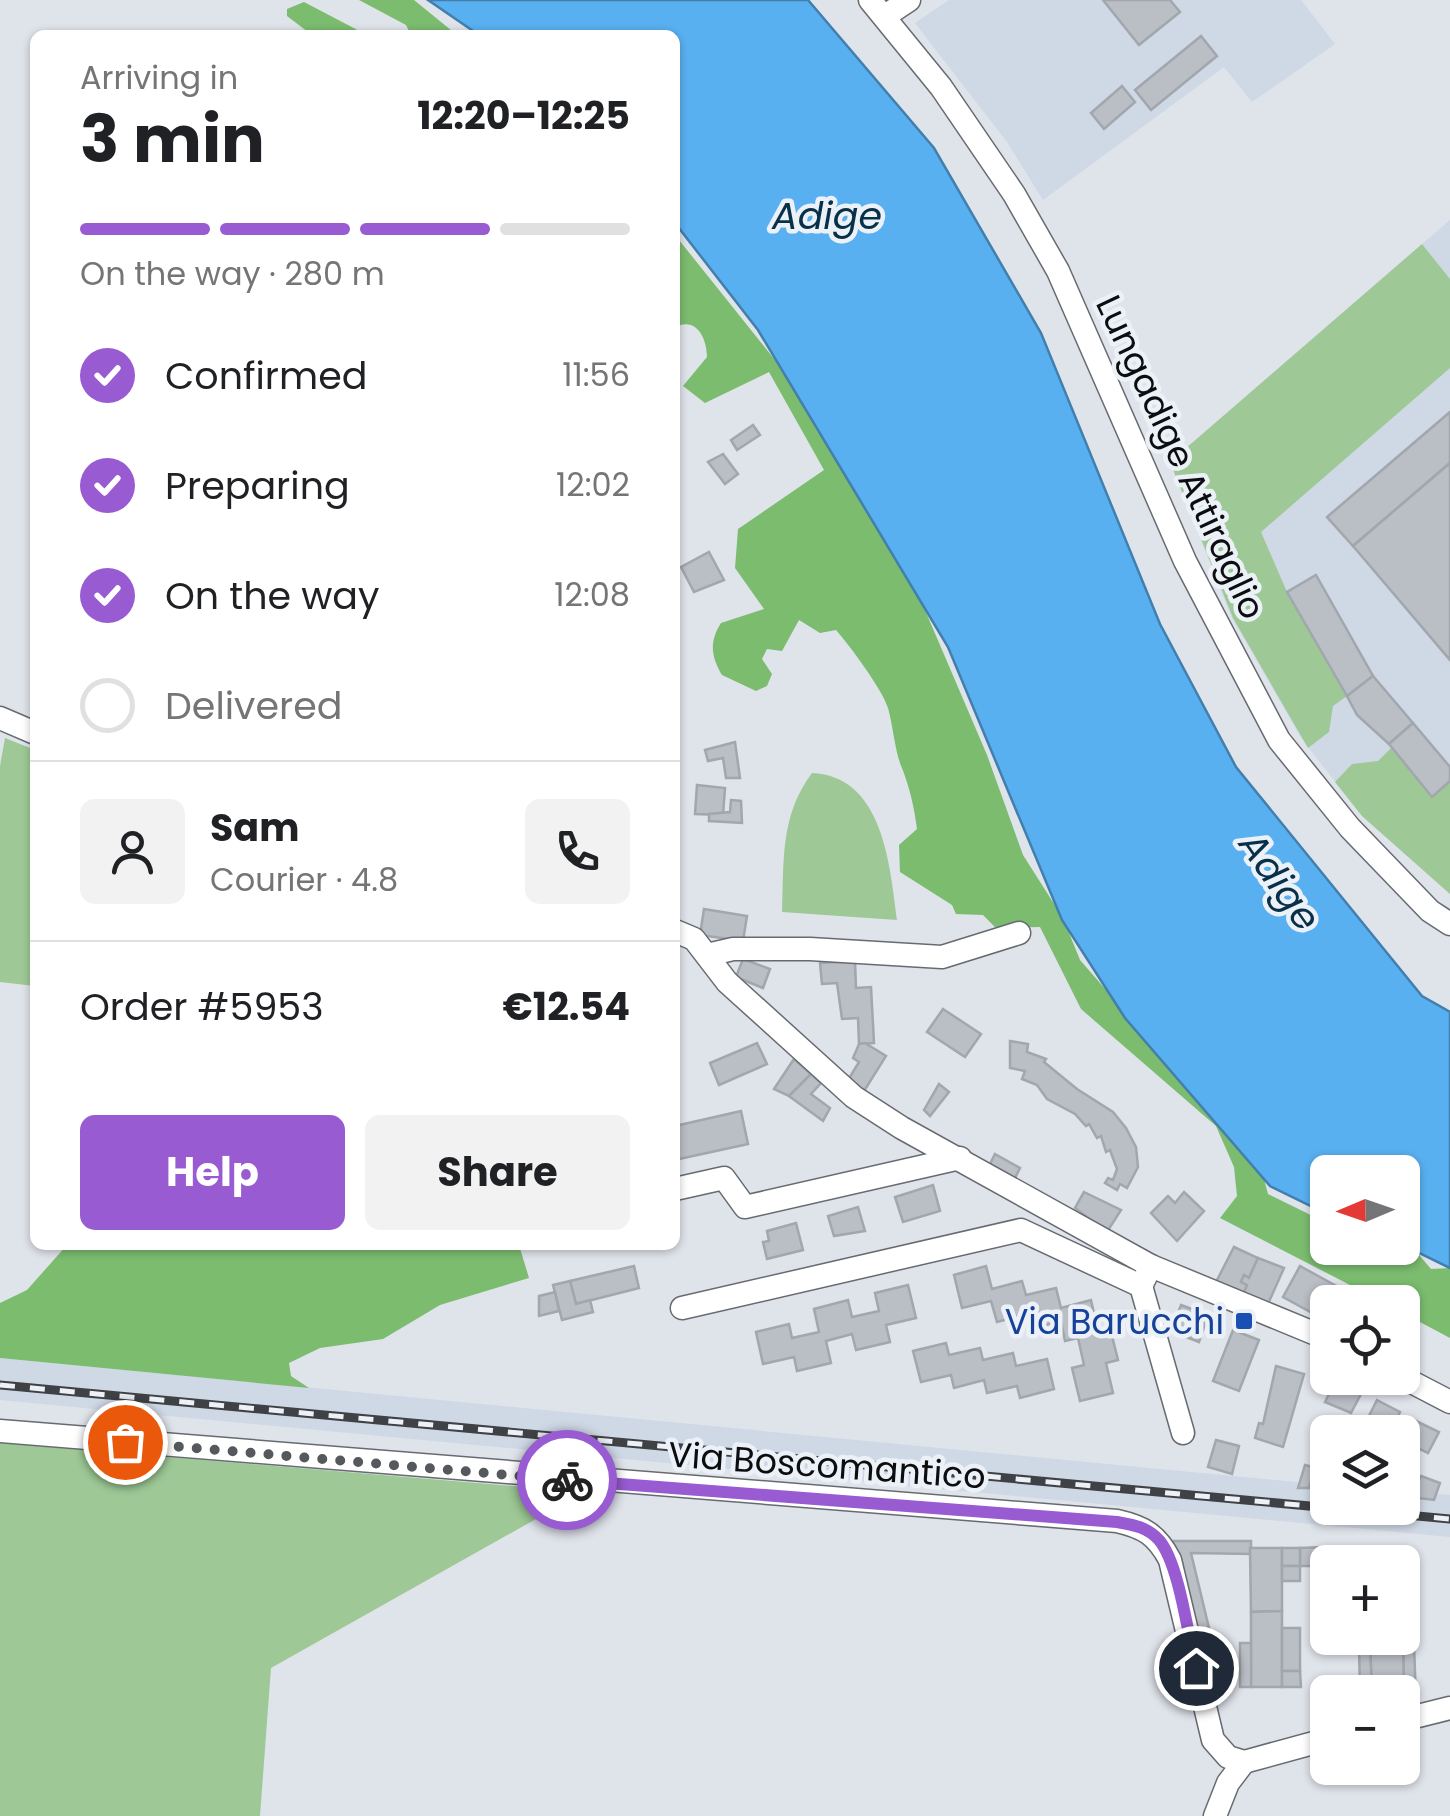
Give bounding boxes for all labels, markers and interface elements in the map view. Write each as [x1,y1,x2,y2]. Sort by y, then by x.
text: Arriving in [80,55,238,100]
text: 12:20–12:25 [417,89,630,142]
text: 3 min [80,94,265,185]
water label: Adige [771,189,882,242]
text: On the way · 280 m [80,251,385,296]
street label: Lungadige Attiraglio [1084,287,1278,627]
icon: check [80,348,135,403]
text: Confirmed [165,349,367,402]
text: 11:56 [562,352,630,397]
icon: check [80,458,135,513]
text: Preparing [165,459,350,512]
text: 12:02 [556,462,630,507]
icon: check [80,568,135,623]
text: On the way [165,569,379,622]
text: 12:08 [554,572,630,617]
text: Delivered [165,679,342,732]
button: person [80,799,185,904]
button: phone [525,799,630,904]
text: Sam [210,801,299,854]
water label: Adige [1226,820,1333,941]
text: Courier · 4.8 [210,857,398,902]
text: Order #5953 [80,980,324,1033]
text: €12.54 [503,980,630,1033]
button: Help [80,1115,345,1230]
button: Share [365,1115,630,1230]
north arrow [1310,1155,1420,1265]
map controls [1310,1155,1420,1785]
button: locate [1310,1285,1420,1395]
place label: Via Barucchi [1005,1297,1224,1346]
marker: Via Barucchi [1233,1310,1255,1332]
pin [83,1400,168,1485]
icon: bag [98,1415,153,1470]
button: layers [1310,1415,1420,1525]
street label: Via Boscomantico [667,1429,987,1501]
courier [517,1430,617,1530]
icon: bike [540,1453,595,1508]
button: + [1310,1545,1420,1655]
pin [1154,1626,1239,1711]
icon: home [1169,1641,1224,1696]
button: − [1310,1675,1420,1785]

